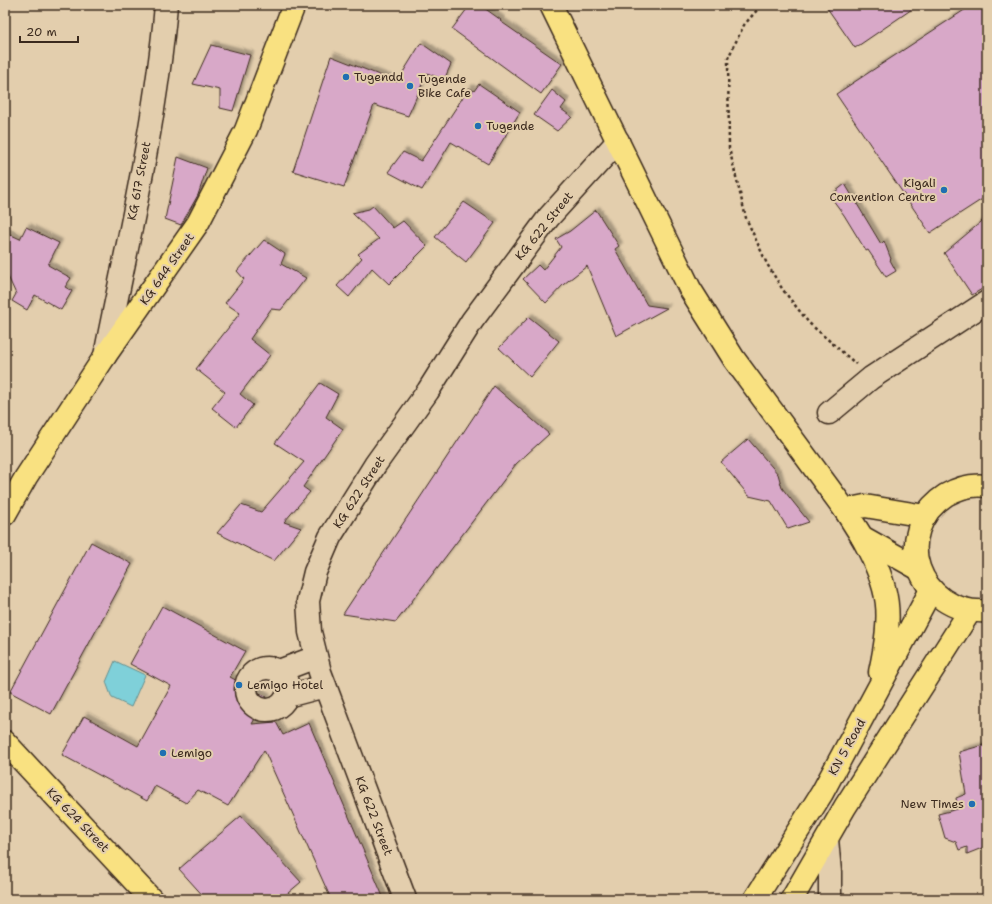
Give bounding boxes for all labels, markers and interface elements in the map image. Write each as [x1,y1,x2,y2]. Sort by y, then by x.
scale bar [20,18,78,44]
text: 20 m [26,24,57,40]
place label: Tugendd [354,69,404,85]
place label: Tugende Bike Cafe [418,71,471,101]
marker: Tugendd [341,72,351,82]
marker: Tugende Bike Cafe [405,81,415,91]
place label: Tugende [486,118,535,134]
marker: Tugende [473,121,483,131]
street label: KG 617 Street [124,140,154,222]
place label: Kigali Convention Centre [830,175,936,205]
marker: Kigali Convention Centre [939,185,949,195]
street label: KG 622 Street [511,188,577,264]
street label: KG 644 Street [136,230,198,308]
street label: KG 622 Street [330,453,388,531]
place label: Lemigo Hotel [247,677,324,693]
marker: Lemigo Hotel [234,680,244,690]
street label: KN 5 Road [825,715,869,778]
place label: Lemigo [171,745,212,761]
marker: Lemigo [158,748,168,758]
street label: KG 622 Street [352,774,396,858]
street label: KG 624 Street [43,784,113,856]
place label: New Times [901,796,964,812]
marker: New Times [967,799,977,809]

